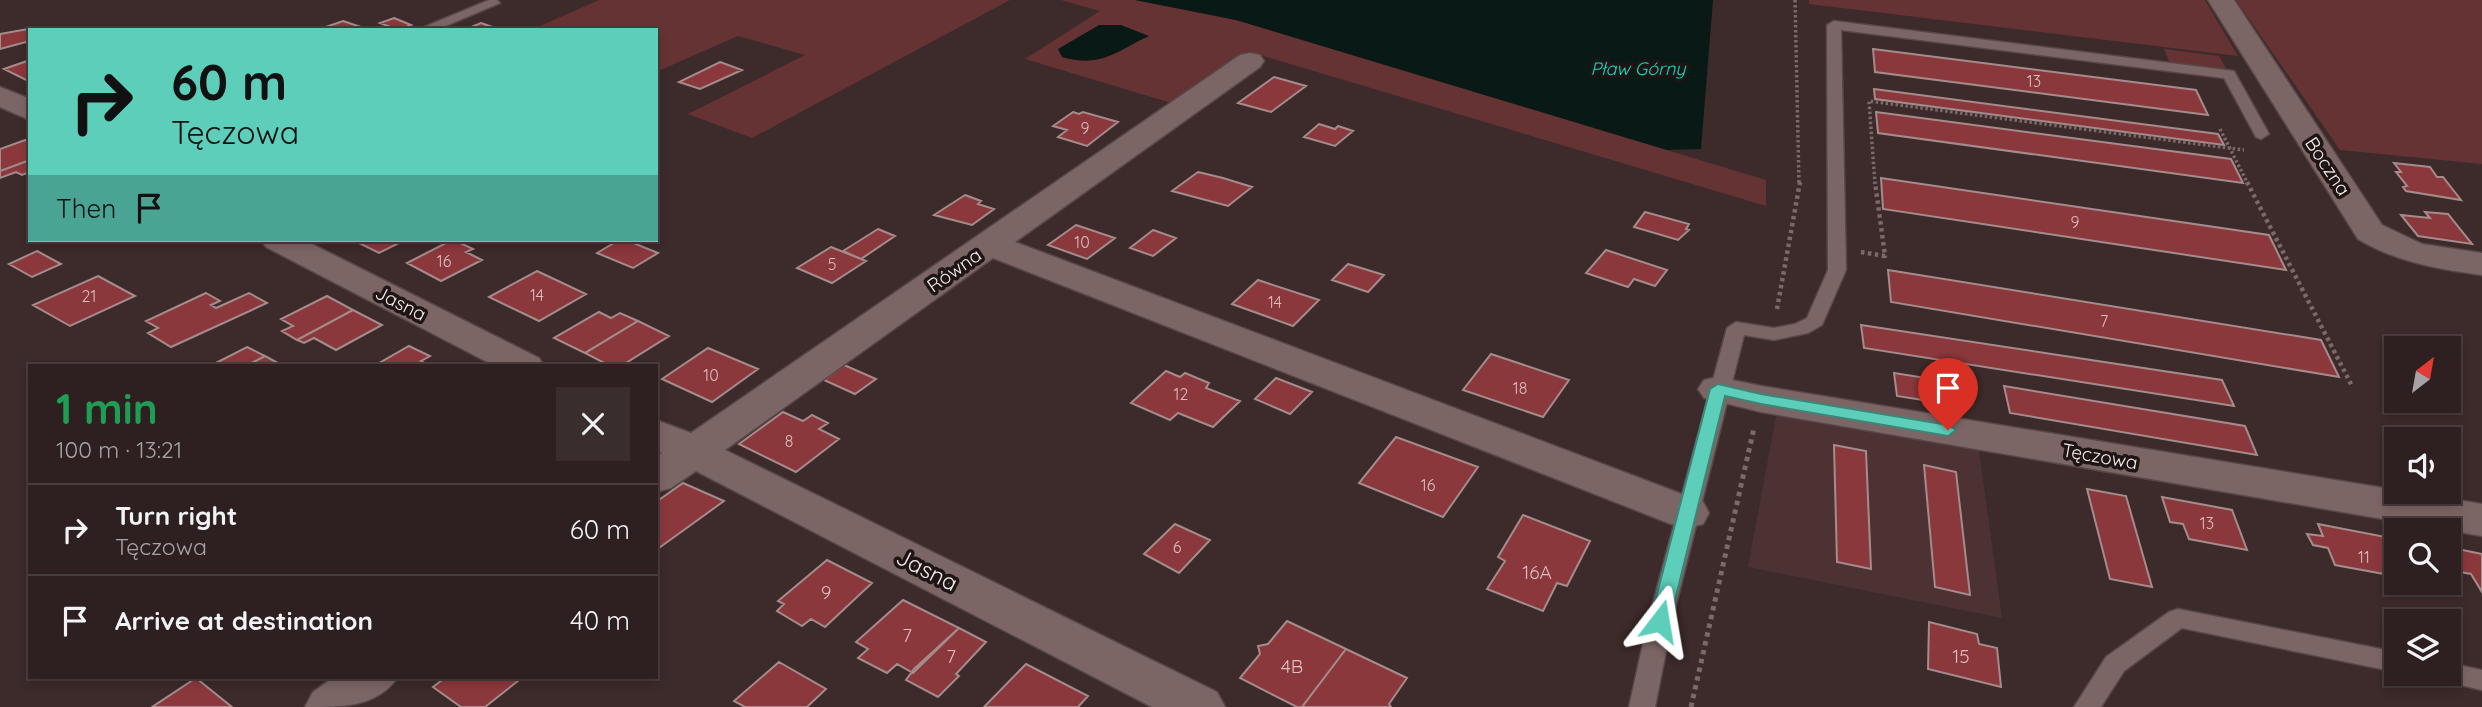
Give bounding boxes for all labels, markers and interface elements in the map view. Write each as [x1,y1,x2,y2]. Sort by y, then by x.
text: 60 m [171,51,287,112]
icon: right [56,56,147,147]
water label: Pław Górny [1591,57,1687,80]
house number: 13 [2027,71,2041,91]
text: Tęczowa [171,112,299,152]
house number: 9 [1081,118,1090,138]
street label: Boczna [2300,132,2356,200]
icon: arrive [130,189,168,227]
text: Then [56,192,116,225]
house number: 9 [2071,212,2080,232]
house number: 10 [1074,232,1090,252]
street label: Równa [922,243,986,297]
house number: 16 [437,251,452,271]
house number: 5 [828,254,836,274]
street label: Jasna [372,280,430,326]
house number: 14 [530,285,544,305]
house number: 21 [82,286,96,306]
house number: 14 [1268,292,1282,312]
house number: 7 [2100,311,2108,331]
north arrow [2384,336,2460,413]
map controls [2384,336,2461,686]
pin [1918,358,1978,430]
house number: 10 [703,365,719,385]
icon: arrive [1929,369,1967,407]
house number: 18 [1513,378,1527,398]
text: 1 min [56,382,158,435]
house number: 12 [1174,384,1189,404]
button: close [556,387,630,461]
button: sound [2384,427,2461,504]
house number: 8 [785,431,793,451]
text: 100 m · 13:21 [56,435,182,464]
street label: Tęczowa [2060,438,2140,474]
house number: 16 [1421,475,1436,495]
text: Turn right [115,499,237,532]
icon: right [56,511,94,549]
text: 60 m [570,513,630,546]
house number: 13 [2200,513,2214,533]
button: search [2384,518,2461,595]
text: Tęczowa [115,532,207,561]
house number: 6 [1173,537,1182,557]
street label: Jasna [892,542,963,597]
house number: 11 [2358,547,2370,567]
house number: 16A [1522,560,1552,584]
house number: 9 [821,580,831,604]
position arrow [1623,584,1697,658]
icon: arrive [56,602,94,640]
text: Arrive at destination [115,604,373,637]
text: 40 m [570,604,630,637]
button: layers [2384,609,2461,686]
house number: 7 [902,623,912,647]
house number: 7 [946,644,956,668]
house number: 15 [1952,644,1970,668]
house number: 4B [1281,654,1303,678]

